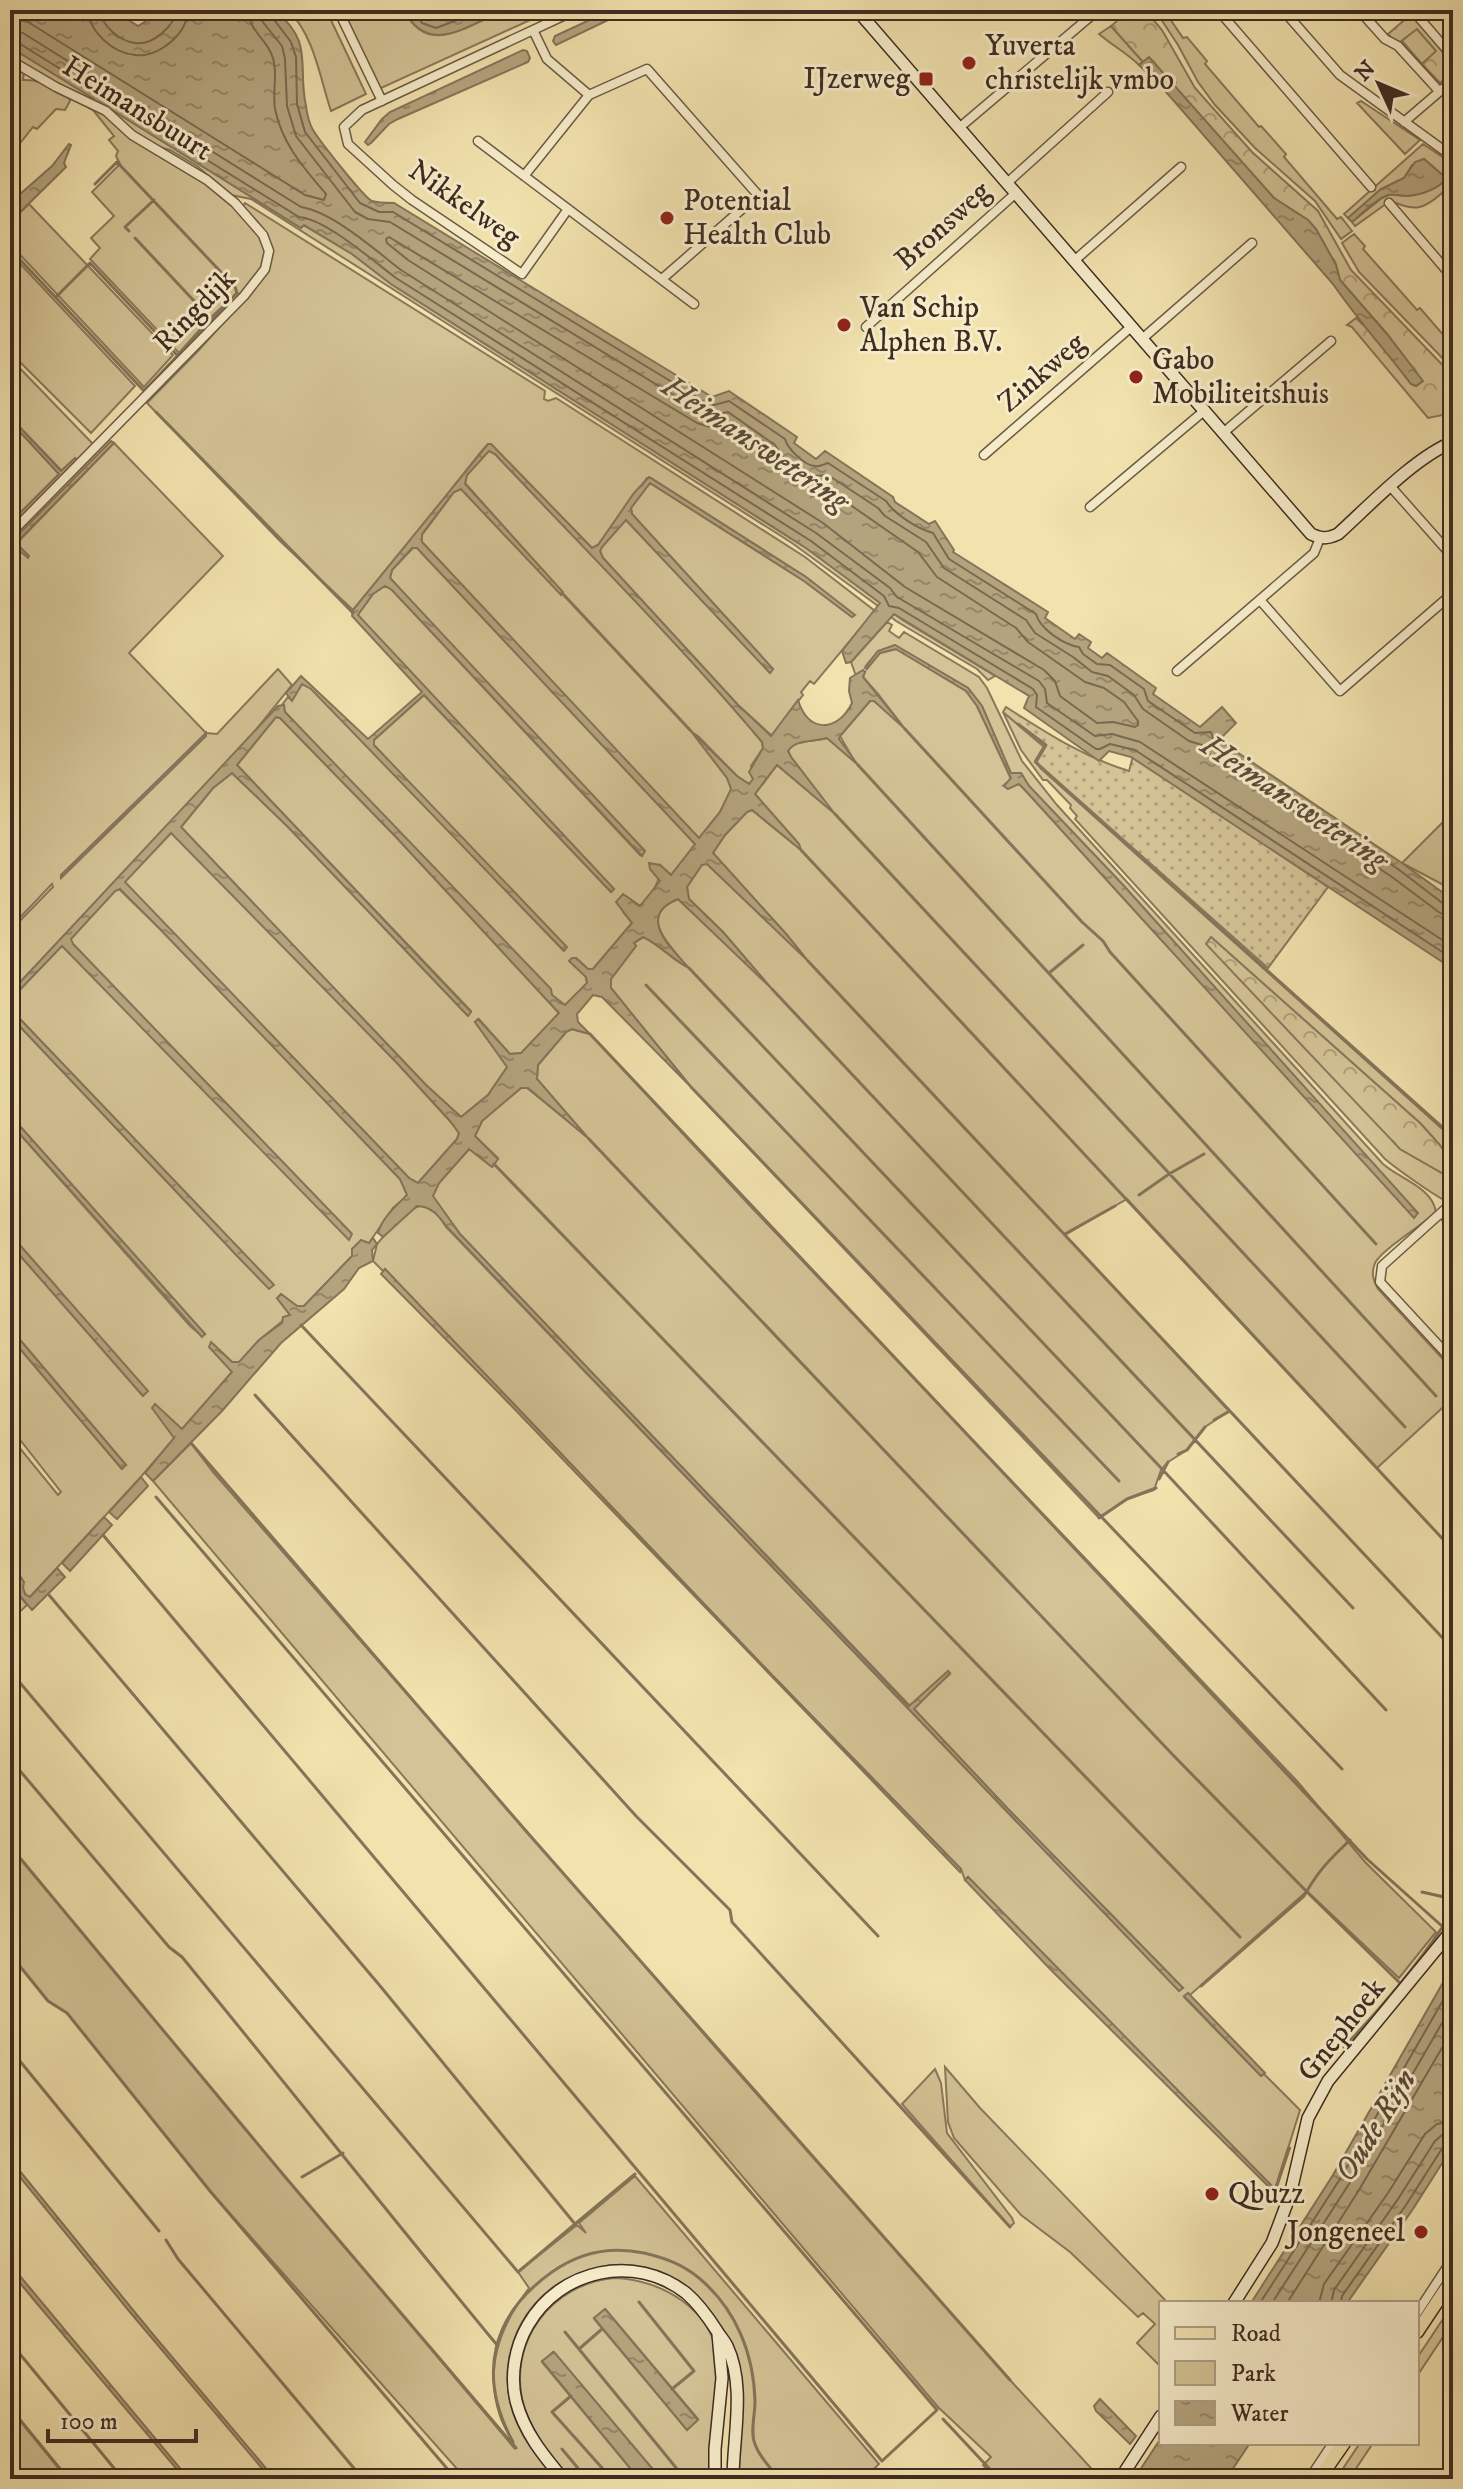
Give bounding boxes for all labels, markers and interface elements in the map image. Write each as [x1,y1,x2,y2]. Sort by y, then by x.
place label: Yuverta christelijk vmbo [985,28,1174,99]
north arrow [1339,44,1419,124]
street label: Heimansbuurt [55,48,219,170]
marker: Yuverta christelijk vmbo [960,54,978,72]
text: N [1350,55,1382,87]
place label: IJzerweg [803,61,910,98]
marker: IJzerweg [917,70,935,88]
street label: Nikkelweg [401,152,528,256]
street label: Bronsweg [887,173,999,279]
place label: Potential Health Club [683,183,831,254]
marker: Potential Health Club [658,209,676,227]
street label: Ringdijk [146,261,244,361]
place label: Van Schip Alphen B.V. [859,290,1002,361]
marker: Van Schip Alphen B.V. [835,316,853,334]
street label: Zinkweg [991,325,1094,421]
place label: Gabo Mobiliteitshuis [1152,342,1329,413]
water label: Heimanswetering [653,366,859,523]
marker: Gabo Mobiliteitshuis [1127,368,1145,386]
water label: Heimanswetering [1192,725,1398,882]
street label: Gnephoek [1290,1971,1394,2089]
water label: Oude Rijn [1326,2062,1426,2190]
place label: Qbuzz [1228,2176,1305,2213]
marker: Qbuzz [1203,2185,1221,2203]
place label: Jongeneel [1284,2214,1405,2251]
marker: Jongeneel [1412,2223,1430,2241]
legend [1159,2301,1419,2445]
text: Road [1231,2319,1281,2349]
text: Park [1231,2359,1276,2389]
scale bar [48,2393,196,2443]
text: Water [1230,2399,1288,2429]
text: 100 m [60,2407,118,2437]

